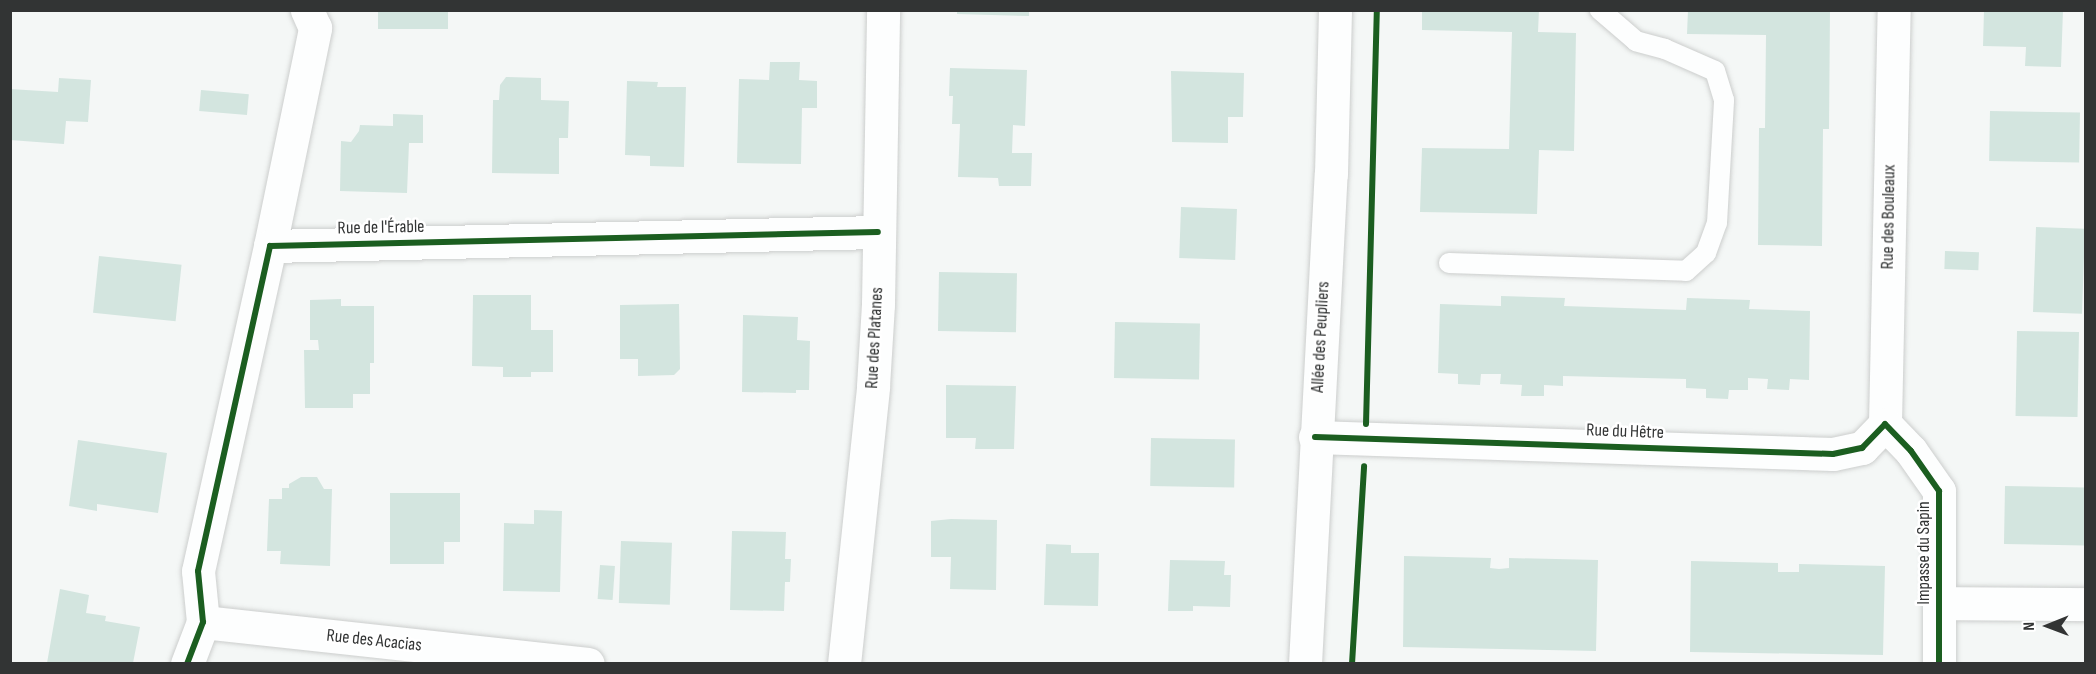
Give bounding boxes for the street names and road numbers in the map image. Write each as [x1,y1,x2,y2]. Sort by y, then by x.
street label: Rue des Bouleaux [1877,164,1901,270]
street label: Rue de l'Érable [337,216,425,240]
street label: Allée des Peupliers [1307,281,1335,393]
street label: Rue des Platanes [862,287,888,389]
street label: Rue du Hêtre [1586,420,1664,444]
street label: Impasse du Sapin [1913,501,1935,605]
street label: Rue des Acacias [325,625,423,657]

